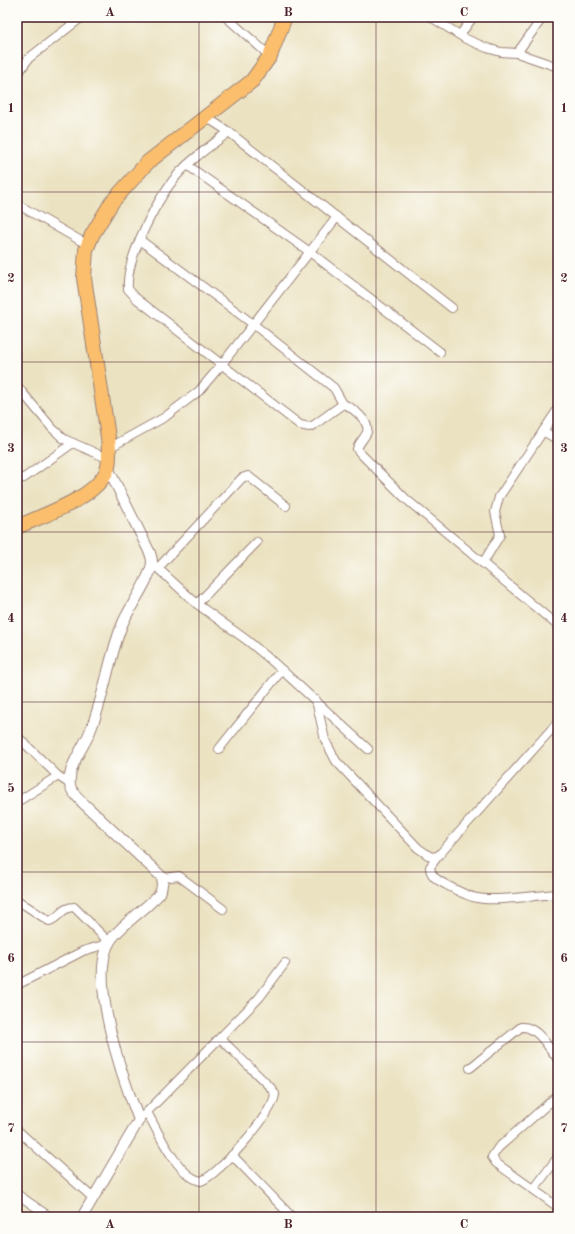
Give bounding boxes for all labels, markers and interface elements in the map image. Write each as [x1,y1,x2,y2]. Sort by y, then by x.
text: A [105,6,115,19]
text: B [283,6,293,19]
text: C [460,6,468,19]
text: 1 [7,102,15,115]
text: 1 [560,102,568,115]
text: 2 [7,272,15,285]
text: 2 [560,272,568,285]
text: 3 [7,442,15,455]
text: 3 [560,442,568,455]
text: 4 [7,612,15,625]
text: 4 [560,612,568,625]
text: 5 [7,782,15,795]
text: 5 [560,782,568,795]
text: 6 [7,952,15,965]
text: 6 [560,952,568,965]
text: 7 [7,1122,15,1135]
text: 7 [560,1122,568,1135]
text: A [105,1218,115,1231]
text: B [283,1218,293,1231]
text: C [460,1218,468,1231]

